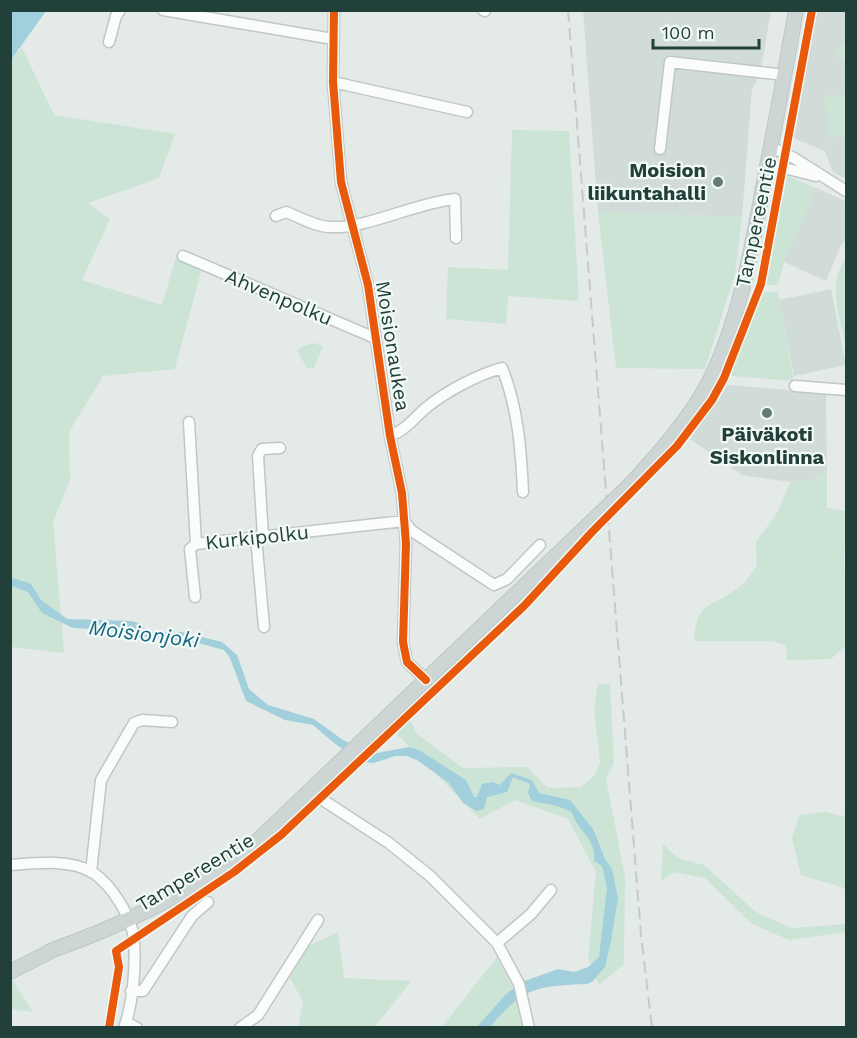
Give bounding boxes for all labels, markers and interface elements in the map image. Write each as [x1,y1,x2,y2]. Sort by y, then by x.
scale bar [653,12,760,50]
text: 100 m [662,22,715,43]
street label: Tampereentie [730,154,782,290]
place label: Moision liikuntahalli [587,158,706,205]
marker: Moision liikuntahalli [711,175,725,189]
street label: Ahvenpolku [222,264,336,330]
street label: Moisionaukea [371,279,415,413]
marker: Päiväkoti Siskonlinna [760,406,774,420]
place label: Päiväkoti Siskonlinna [710,422,825,469]
street label: Kurkipolku [204,520,310,554]
water label: Moisionjoki [87,614,201,653]
street label: Tampereentie [132,827,258,917]

